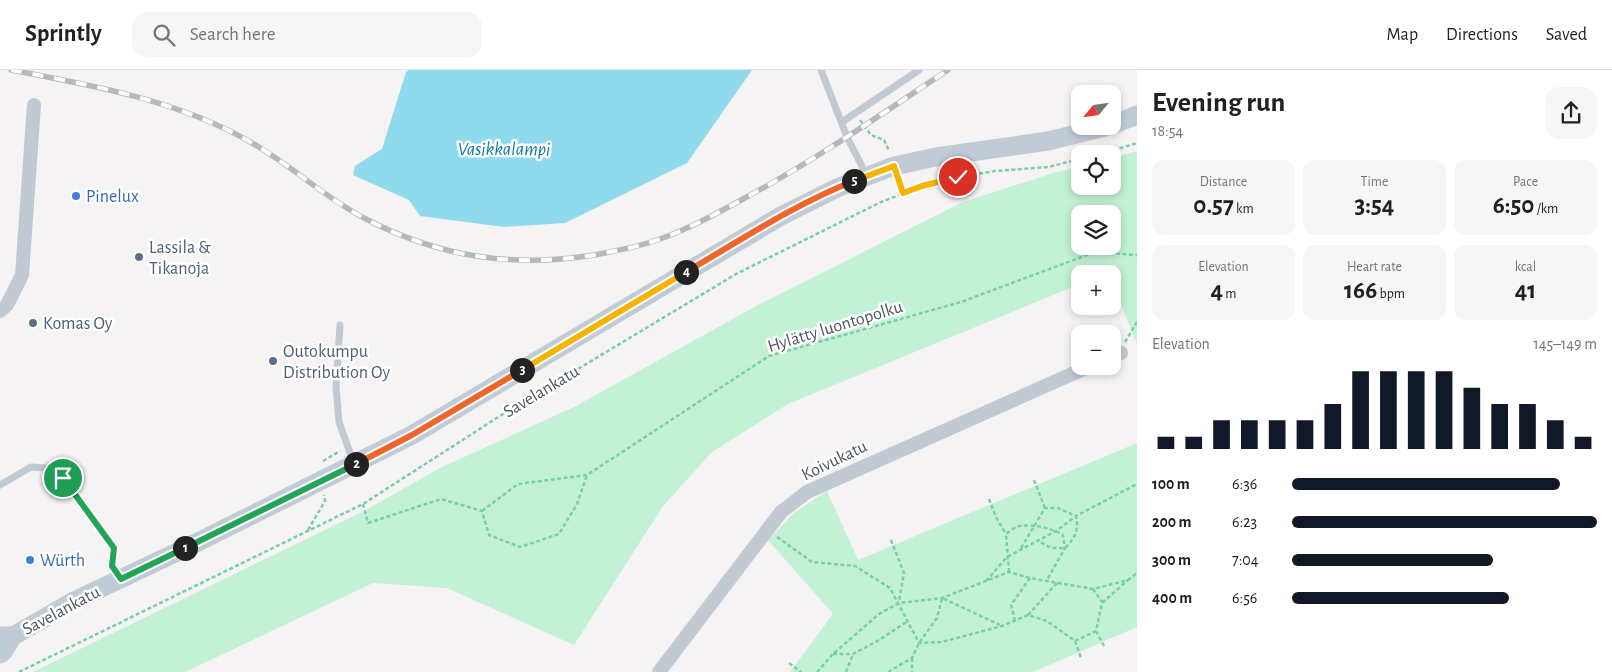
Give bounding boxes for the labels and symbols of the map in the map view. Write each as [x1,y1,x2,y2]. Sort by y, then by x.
north arrow [1071,85,1121,135]
water label: Vasikkalampi [458,140,550,159]
pin [937,156,979,198]
pin: 5 [842,168,866,194]
place label: Pinelux [86,188,139,206]
marker: Pinelux [70,190,82,202]
place label: Lassila & Tikanoja [149,239,211,278]
marker: Lassila & Tikanoja [133,251,145,263]
pin: 4 [674,260,698,284]
street label: Hylätty luontopolku [766,298,905,356]
place label: Komas Oy [43,315,113,333]
marker: Komas Oy [27,317,39,329]
place label: Outokumpu Distribution Oy [283,343,390,382]
marker: Outokumpu Distribution Oy [267,355,279,367]
pin: 3 [510,358,534,382]
street label: Savelankatu [501,362,583,421]
street label: Koivukatu [799,437,870,484]
pin: 2 [344,452,368,476]
pin [42,457,84,499]
pin: 1 [172,536,198,560]
place label: Würth [40,552,85,570]
marker: Würth [24,554,36,566]
street label: Savelankatu [20,583,103,639]

